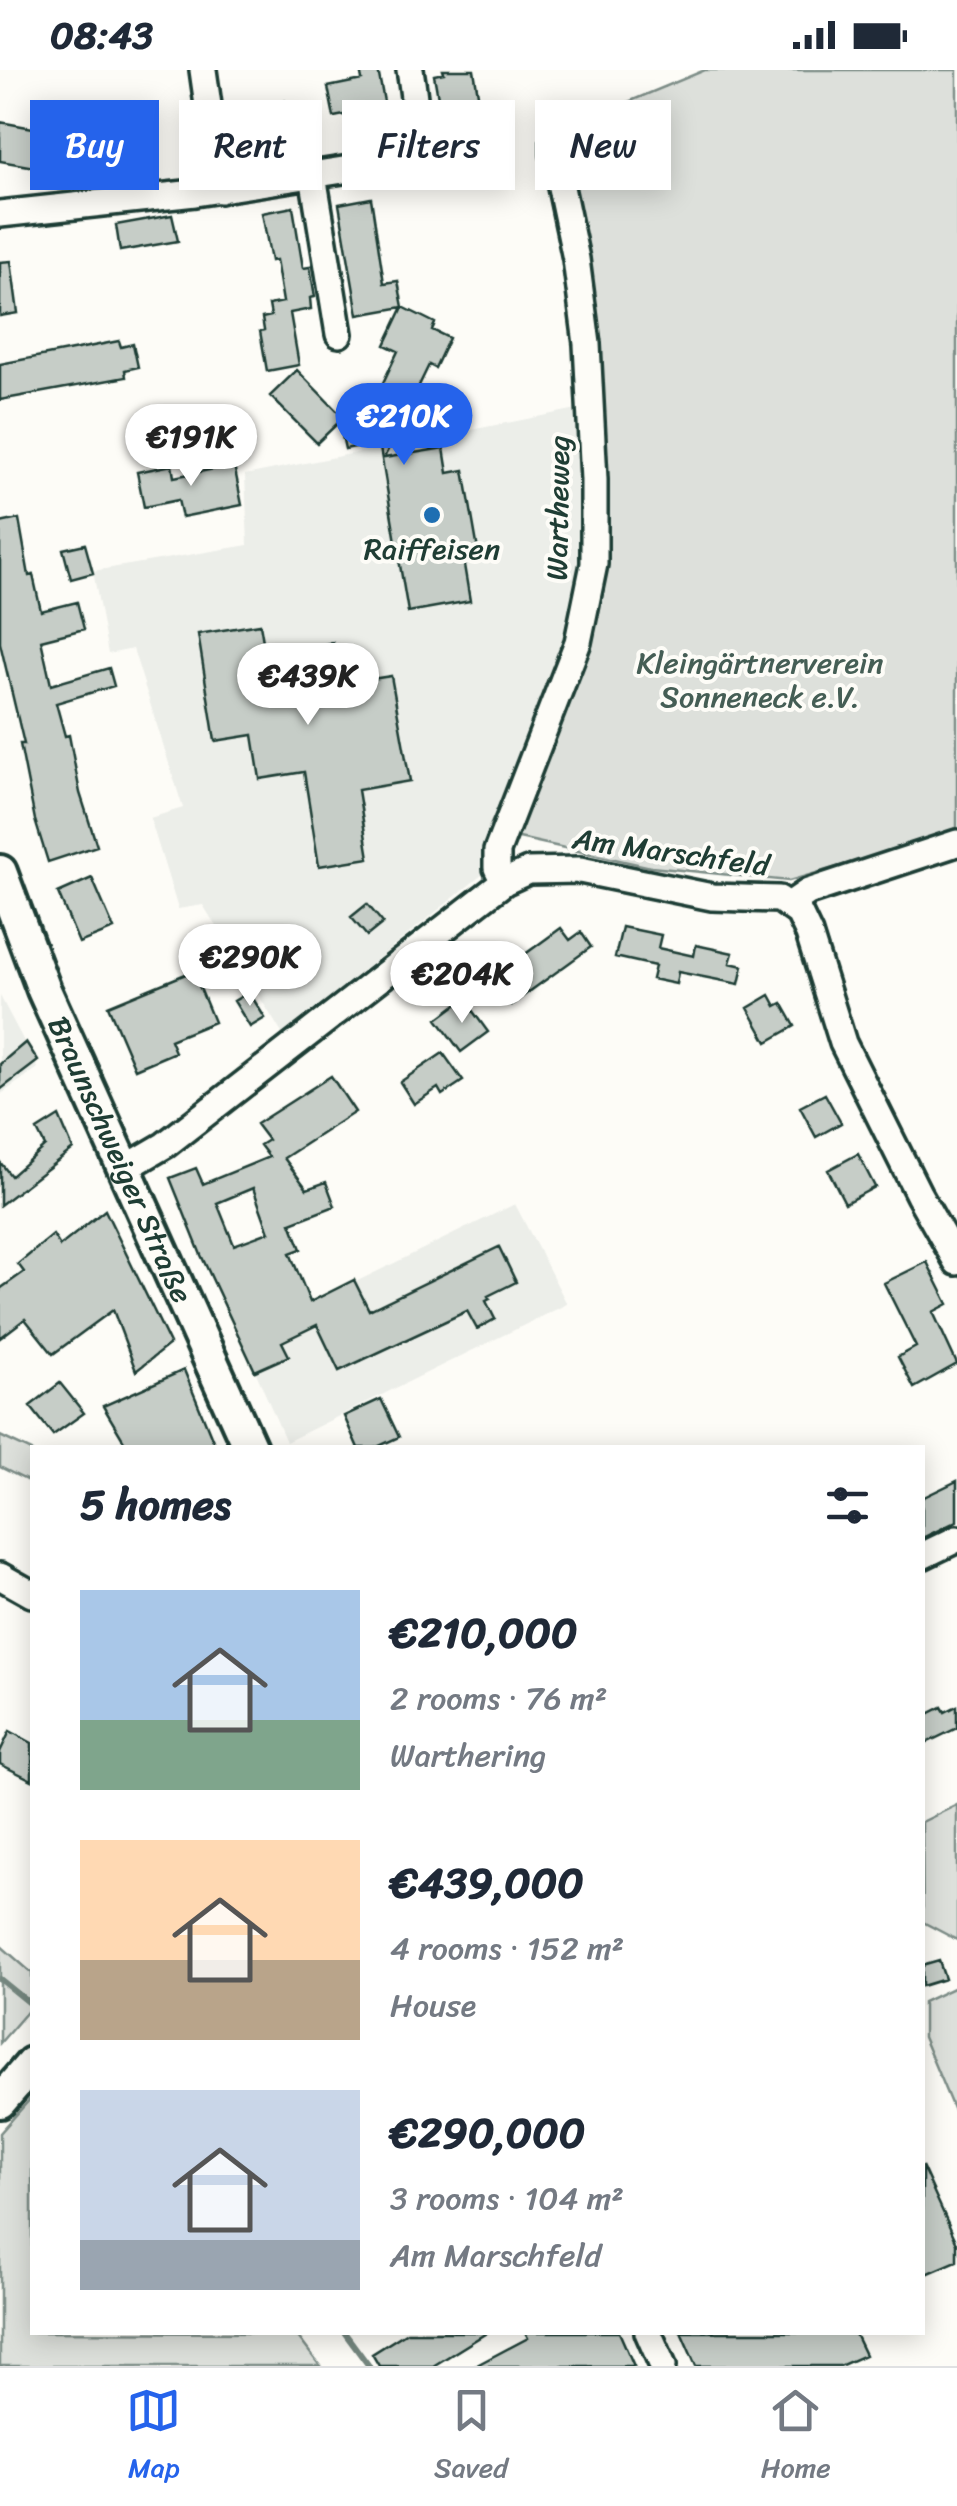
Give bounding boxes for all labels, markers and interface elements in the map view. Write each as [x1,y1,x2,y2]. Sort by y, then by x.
text: 08:43 [50,2,153,69]
chip: Buy [30,100,159,190]
chip: Rent [179,100,322,190]
chip: Filters [342,100,515,190]
chip: New [535,100,671,190]
pin: €210K [334,383,474,468]
text: €210K [357,387,451,444]
pin: €191K [121,404,261,489]
text: €191K [147,408,235,465]
street label: Wartheweg [530,435,586,581]
marker: Raiffeisen [421,504,443,526]
place label: Raiffeisen [364,522,500,576]
park label: Kleingärtnerverein Sonneneck e.V. [637,636,883,724]
pin: €439K [238,643,378,728]
text: €439K [259,647,357,704]
street label: Am Marschfeld [568,811,775,893]
pin: €290K [180,924,320,1009]
text: €290K [200,928,300,985]
pin: €204K [392,941,532,1026]
text: €204K [412,945,512,1002]
street label: Braunschweiger Straße [32,1007,209,1312]
text: 5 homes [80,1468,231,1542]
icon: filters [820,1478,875,1533]
text: €210,000 [390,1596,578,1670]
icon: home [160,1630,280,1750]
text: 2 rooms · 76 m² [390,1670,607,1727]
text: Warthering [390,1727,546,1784]
text: €439,000 [390,1846,584,1920]
icon: home [160,1880,280,2000]
text: 4 rooms · 152 m² [390,1920,624,1977]
text: House [390,1977,476,2034]
text: €290,000 [390,2096,585,2170]
icon: home [160,2130,280,2250]
text: 3 rooms · 104 m² [390,2170,624,2227]
text: Am Marschfeld [390,2227,601,2284]
tab: Map [126,2383,181,2492]
tab: Saved [434,2383,508,2492]
tab: Home [761,2383,831,2492]

